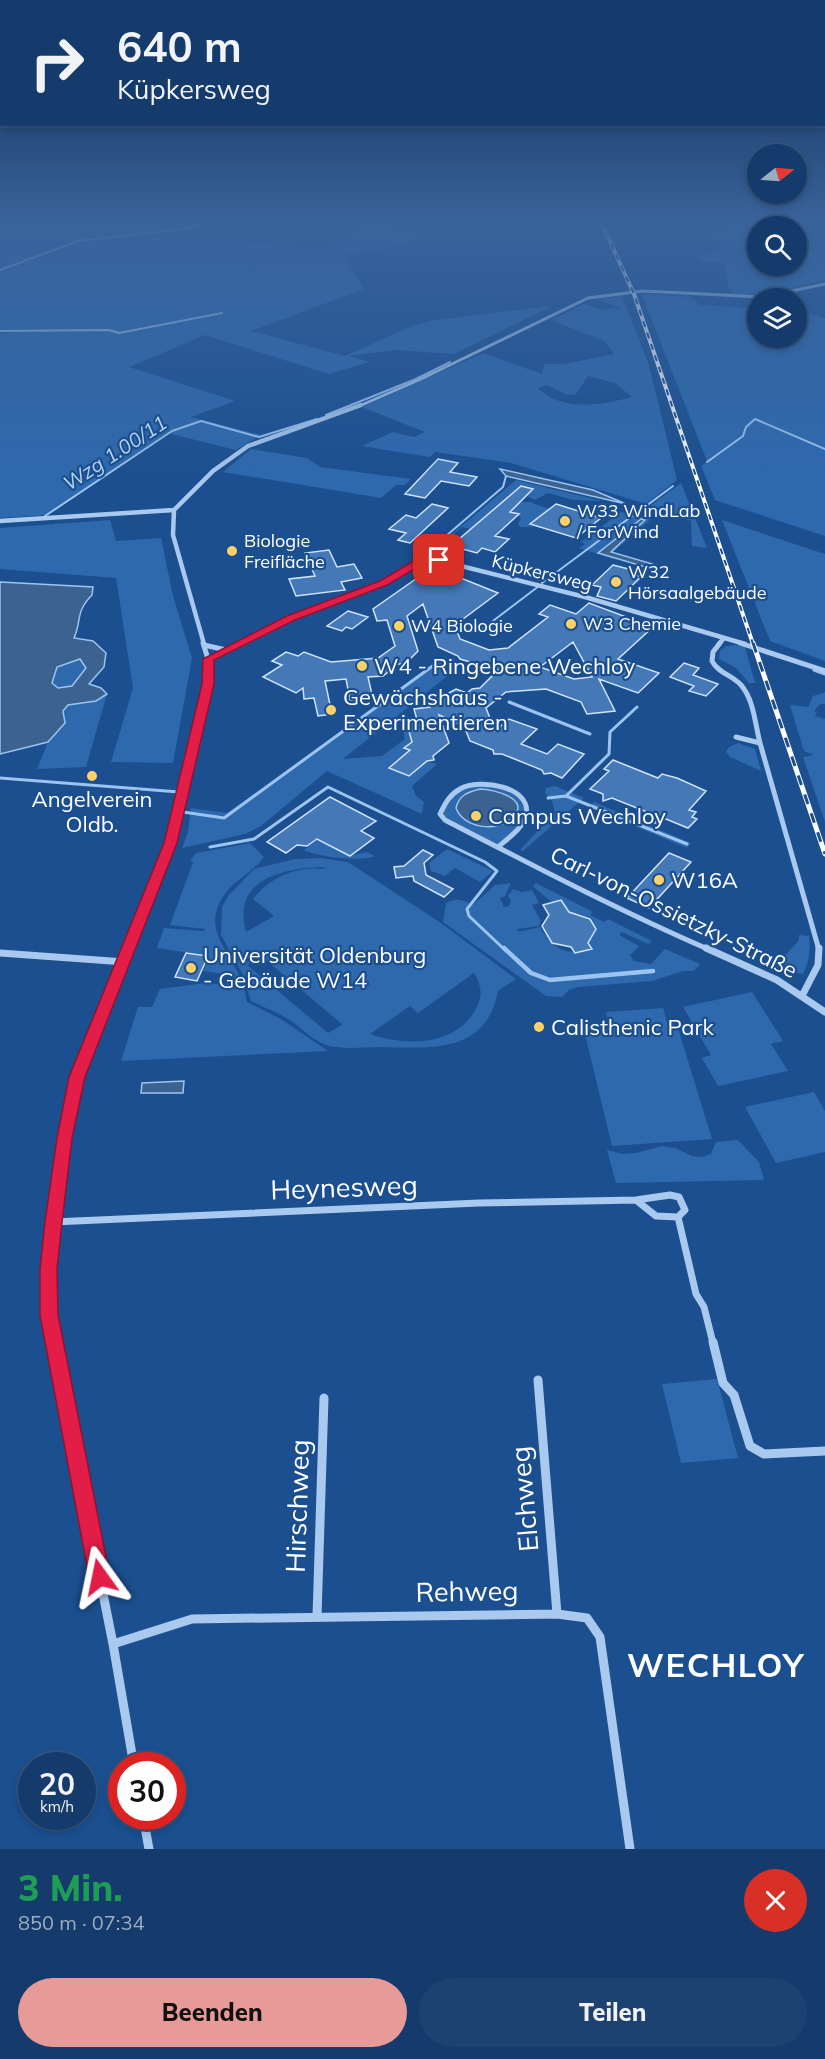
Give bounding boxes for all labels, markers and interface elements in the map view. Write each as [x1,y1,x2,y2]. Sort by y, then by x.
text: 640 m [117,20,242,73]
icon: right [18,24,96,102]
text: Küpkersweg [117,72,271,106]
north arrow [747,144,807,204]
map controls [747,144,807,348]
button: search [747,216,807,276]
button: layers [747,288,807,348]
water label: Wzg 1.00/11 [58,410,171,495]
place label: W33 WindLab / ForWind [576,499,700,543]
marker: W33 WindLab / ForWind [558,514,572,528]
place label: Biologie Freifläche [244,529,325,573]
pin [413,534,464,585]
icon: arrive [422,543,455,576]
marker: Biologie Freifläche [225,544,239,558]
street label: Küpkersweg [490,549,595,596]
place label: W32 Hörsaalgebäude [628,560,767,604]
marker: W32 Hörsaalgebäude [609,575,623,589]
place label: W3 Chemie [583,612,681,635]
place label: W4 Biologie [411,614,513,637]
marker: W3 Chemie [564,617,578,631]
marker: W4 Biologie [392,619,406,633]
place label: W4 - Ringebene Wechloy [374,652,635,680]
marker: W4 - Ringebene Wechloy [355,659,369,673]
place label: Gewächshaus - Experimentieren [343,683,508,736]
marker: Gewächshaus - Experimentieren [324,703,338,717]
marker: Angelverein Oldb. [85,769,99,783]
place label: Angelverein Oldb. [32,785,152,838]
place label: Campus Wechloy [488,802,666,830]
marker: Campus Wechloy [469,809,483,823]
street label: Carl-von-Ossietzky-Straße [546,840,802,984]
place label: W16A [671,866,738,894]
marker: W16A [652,873,666,887]
place label: Universität Oldenburg - Gebäude W14 [203,941,426,994]
marker: Universität Oldenburg - Gebäude W14 [184,961,198,975]
place label: Calisthenic Park [551,1013,714,1041]
marker: Calisthenic Park [532,1020,546,1034]
street label: Heynesweg [270,1167,418,1207]
street label: Hirschweg [278,1439,316,1573]
street label: Elchweg [502,1445,546,1553]
position arrow [68,1545,132,1609]
street label: Rehweg [415,1573,519,1609]
district label: WECHLOY [627,1644,805,1685]
speed limit sign: 30 [108,1752,186,1830]
text: 20 [39,1765,75,1803]
text: km/h [40,1797,74,1816]
text: 3 Min. [18,1865,123,1910]
button: close [744,1869,807,1932]
text: 850 m · 07:34 [18,1910,144,1935]
button: Beenden [18,1978,407,2047]
button: Teilen [419,1978,807,2047]

